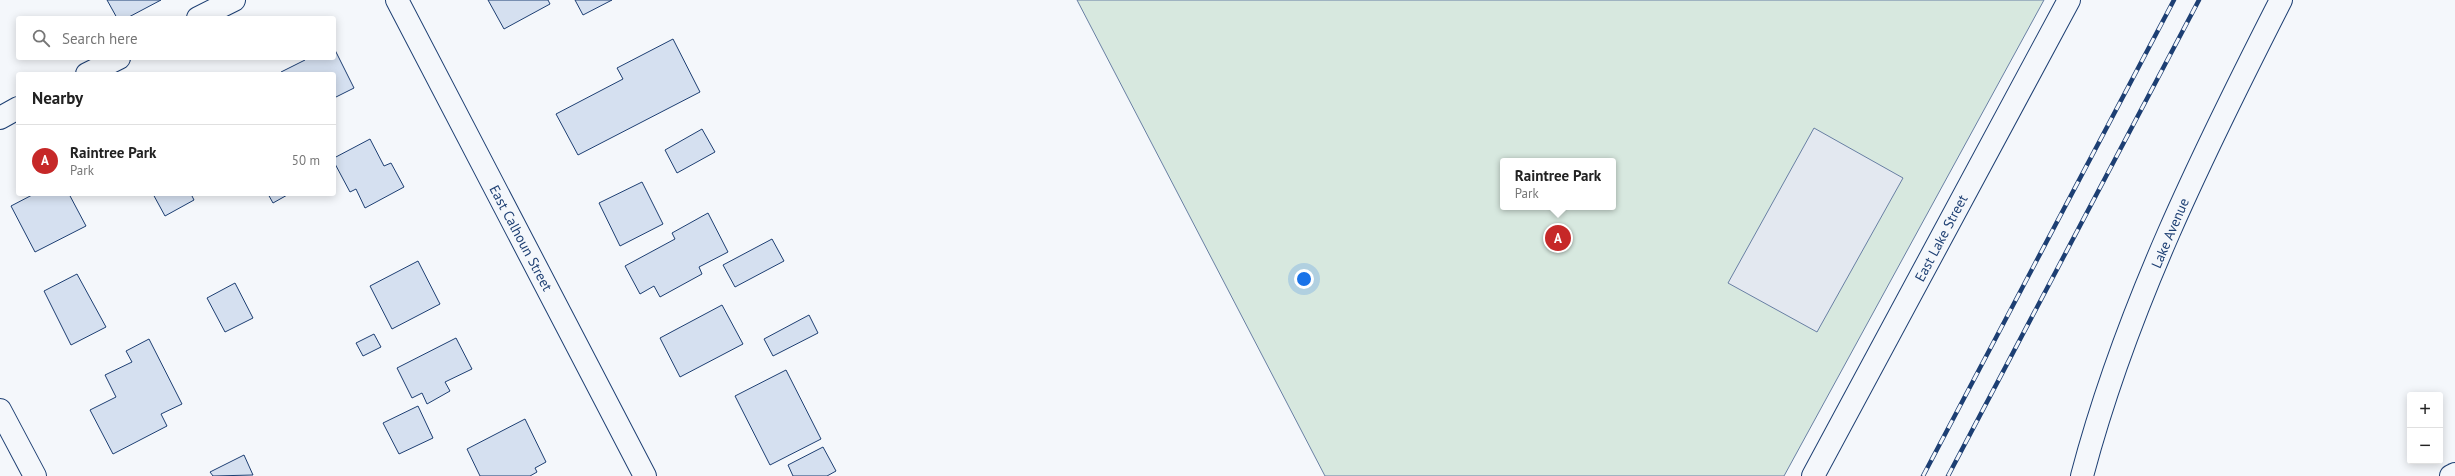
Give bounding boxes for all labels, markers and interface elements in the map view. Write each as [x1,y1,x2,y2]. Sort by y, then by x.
search box [16,16,336,60]
icon: search [30,27,52,49]
text: Search here [62,29,138,48]
text: Nearby [32,87,83,109]
text: Raintree Park [70,143,156,162]
text: A [41,152,49,169]
text: 50 m [292,152,320,169]
popup [1500,158,1616,210]
text: Park [70,162,94,179]
text: Raintree Park [1515,166,1601,185]
street label: East Calhoun Street [485,182,557,294]
text: Park [1515,185,1539,202]
street label: East Lake Street [1911,191,1972,285]
street label: Lake Avenue [2147,195,2193,271]
pin: A [1545,223,1571,253]
your location [1294,269,1314,289]
map controls [2407,392,2443,464]
button: + [2407,392,2443,428]
button: − [2407,428,2443,464]

